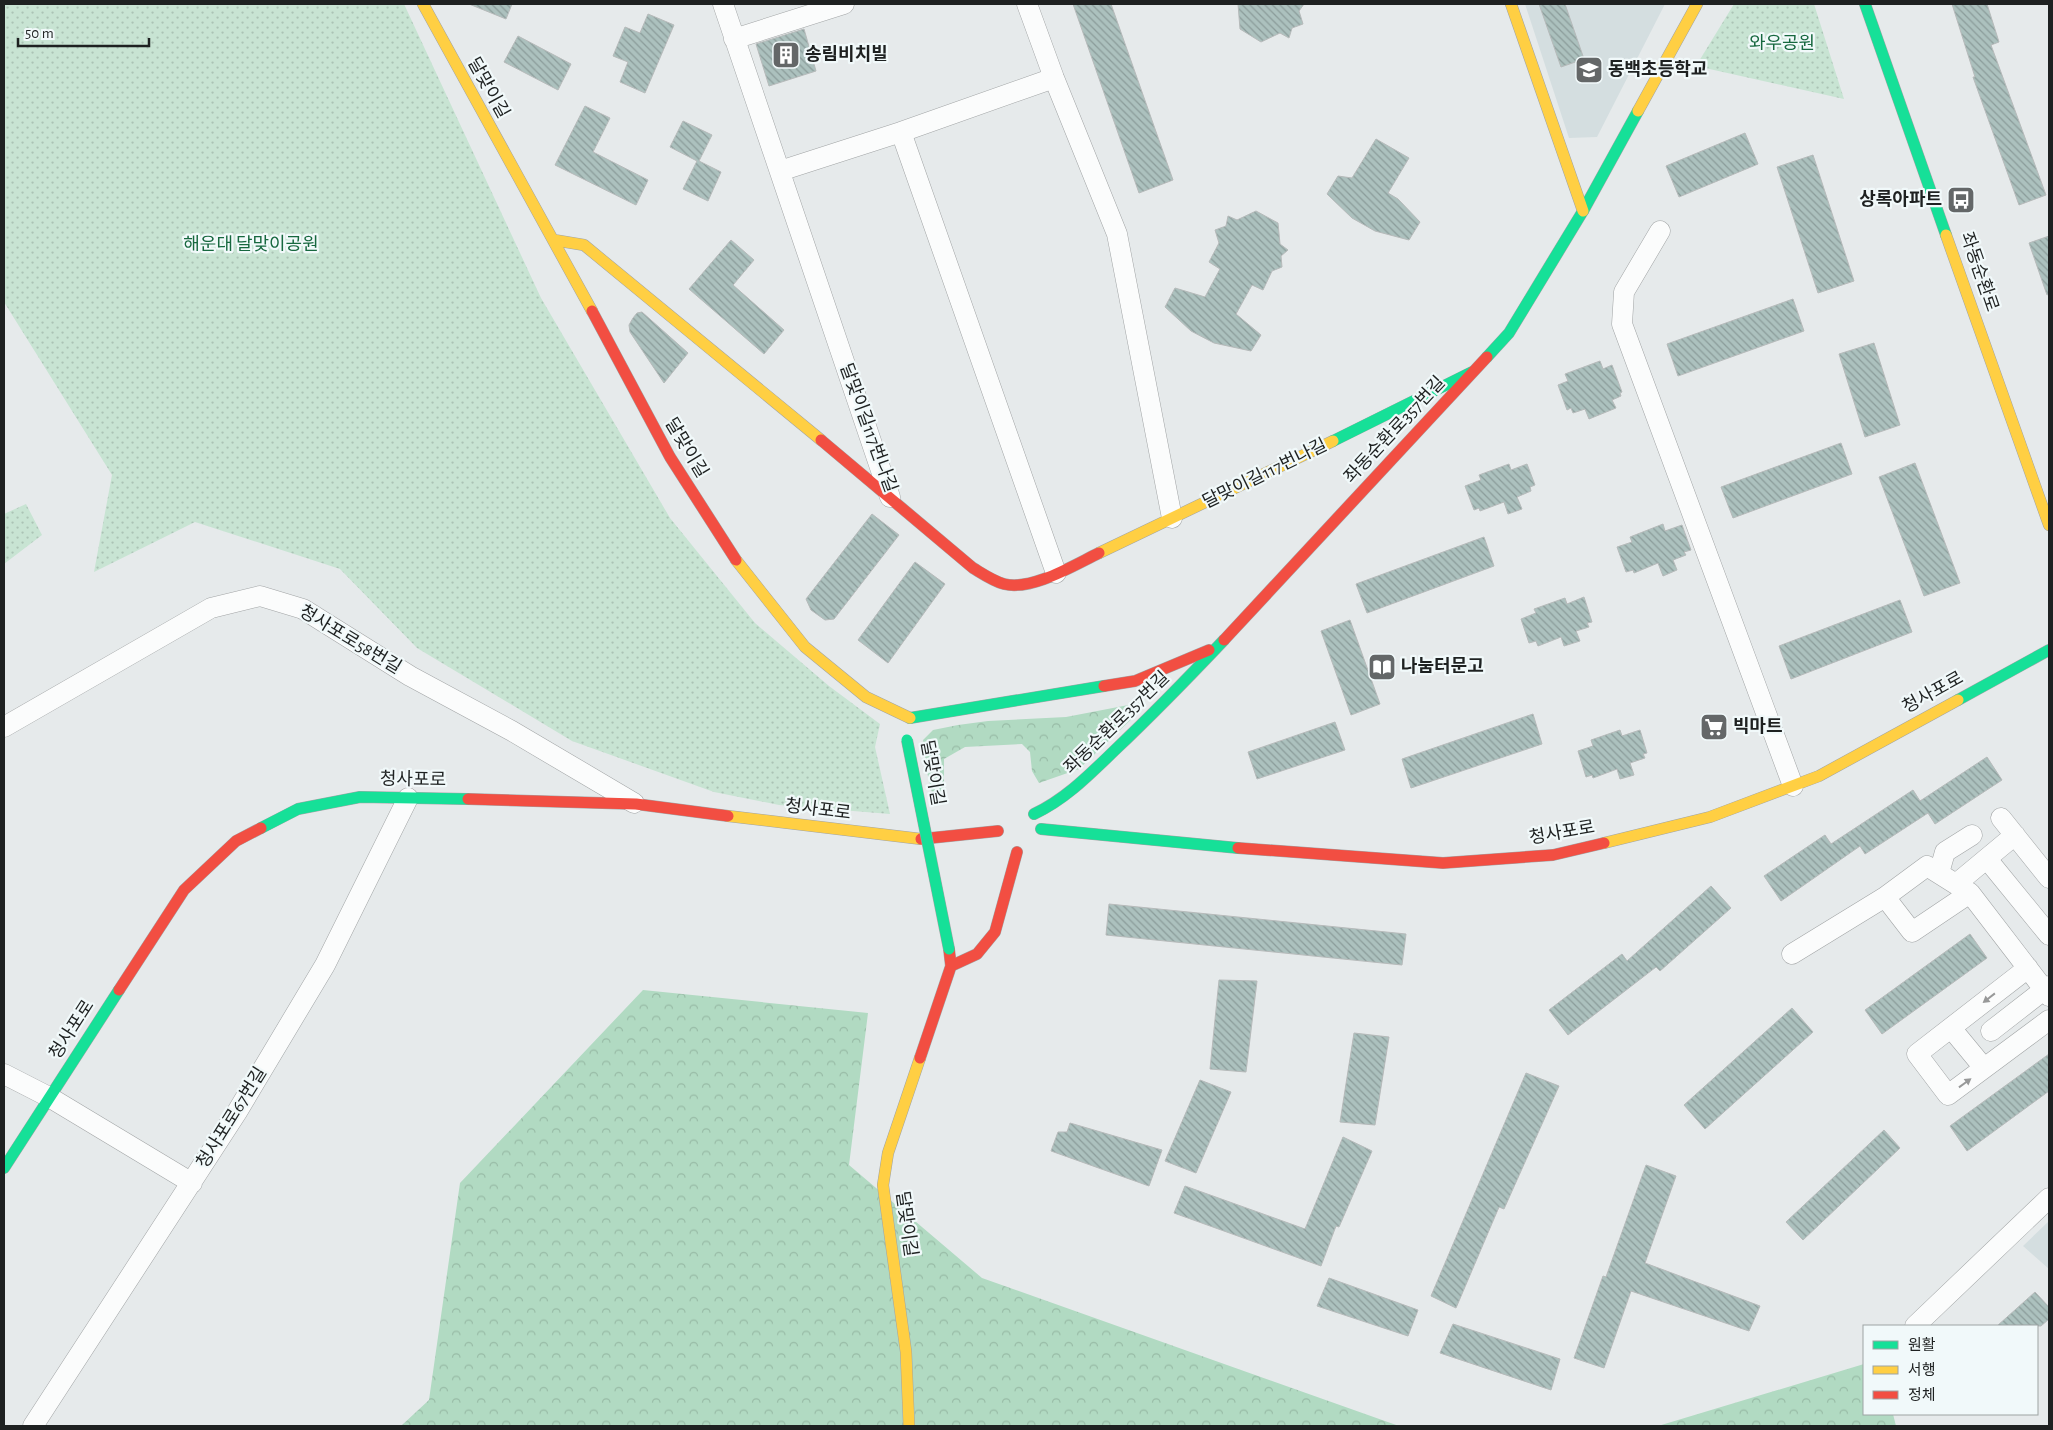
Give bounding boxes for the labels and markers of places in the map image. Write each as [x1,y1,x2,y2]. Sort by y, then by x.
building icon: 송림비치빌 [771,40,801,70]
place label: 송림비치빌 [805,45,888,64]
school or university icon: 동백초등학교 [1574,55,1604,85]
place label: 동백초등학교 [1608,59,1707,79]
bus stop icon: 상록아파트 [1946,185,1976,215]
place label: 상록아파트 [1859,190,1942,209]
library icon: 나눔터문고 [1367,652,1397,682]
place label: 나눔터문고 [1401,657,1484,676]
supermarket icon: 빅마트 [1699,712,1729,742]
place label: 빅마트 [1733,717,1783,736]

